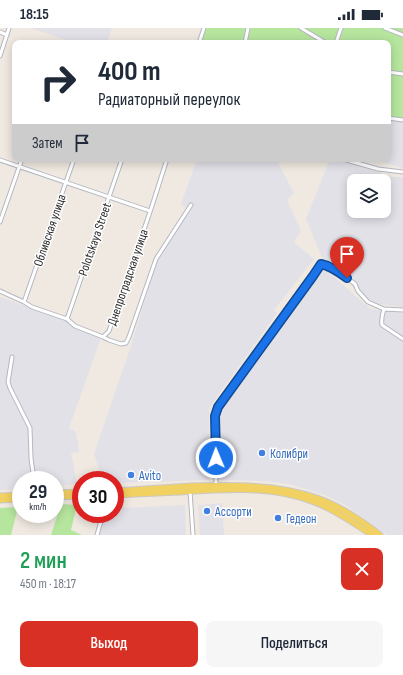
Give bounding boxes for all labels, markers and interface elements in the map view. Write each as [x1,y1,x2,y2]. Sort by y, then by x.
text: 18:15 [20,5,49,24]
text: 400 m [98,55,161,88]
icon: right [32,56,84,108]
text: Радиаторный переулок [98,89,240,110]
icon: arrive [71,132,93,154]
text: Затем [32,134,63,153]
map controls [347,174,391,218]
button: layers [347,174,391,218]
street label: Обливская улица [30,192,70,269]
street label: Polotskaya Street [75,201,115,278]
street label: Днепроградская улица [104,227,152,328]
pin [330,237,364,278]
icon: arrive [336,243,358,265]
position arrow [195,437,237,479]
place label: Колибри [270,446,308,462]
marker: Колибри [257,448,267,458]
place label: Avito [138,468,161,484]
marker: Avito [126,470,136,480]
speed limit sign: 30 [72,471,124,523]
text: 29 [29,480,47,504]
text: km/h [29,501,47,513]
place label: Ассорти [214,504,252,520]
marker: Ассорти [202,506,212,516]
place label: Гедеон [286,511,317,527]
marker: Гедеон [273,513,283,523]
text: 2 мин [20,546,67,575]
button: close [341,548,383,590]
text: 450 m · 18:17 [20,576,76,592]
button: Выход [20,621,198,667]
button: Поделиться [206,621,383,667]

